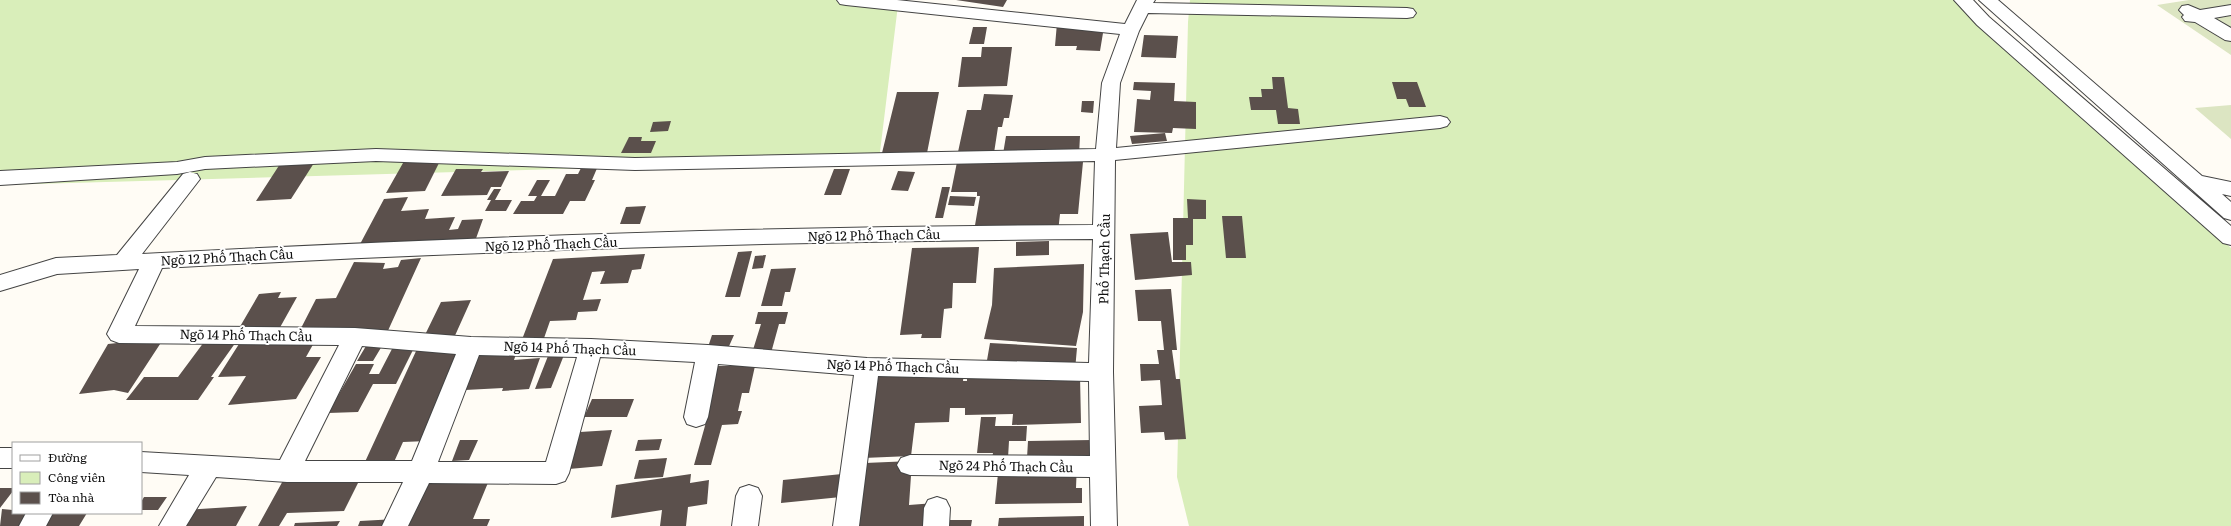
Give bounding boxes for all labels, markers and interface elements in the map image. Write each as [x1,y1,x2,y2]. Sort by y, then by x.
street label: Phố Thạch Cầu [1093,213,1114,305]
street label: Ngõ 12 Phố Thạch Cầu [807,224,941,245]
street label: Ngõ 12 Phố Thạch Cầu [484,232,618,255]
street label: Ngõ 12 Phố Thạch Cầu [160,244,294,269]
street label: Ngõ 14 Phố Thạch Cầu [179,324,313,345]
street label: Ngõ 14 Phố Thạch Cầu [503,336,637,359]
street label: Ngõ 14 Phố Thạch Cầu [826,354,960,377]
legend [12,442,142,514]
text: Đường [48,448,87,466]
street label: Ngõ 24 Phố Thạch Cầu [938,455,1074,476]
text: Công viên [48,468,106,486]
text: Tòa nhà [48,488,95,506]

